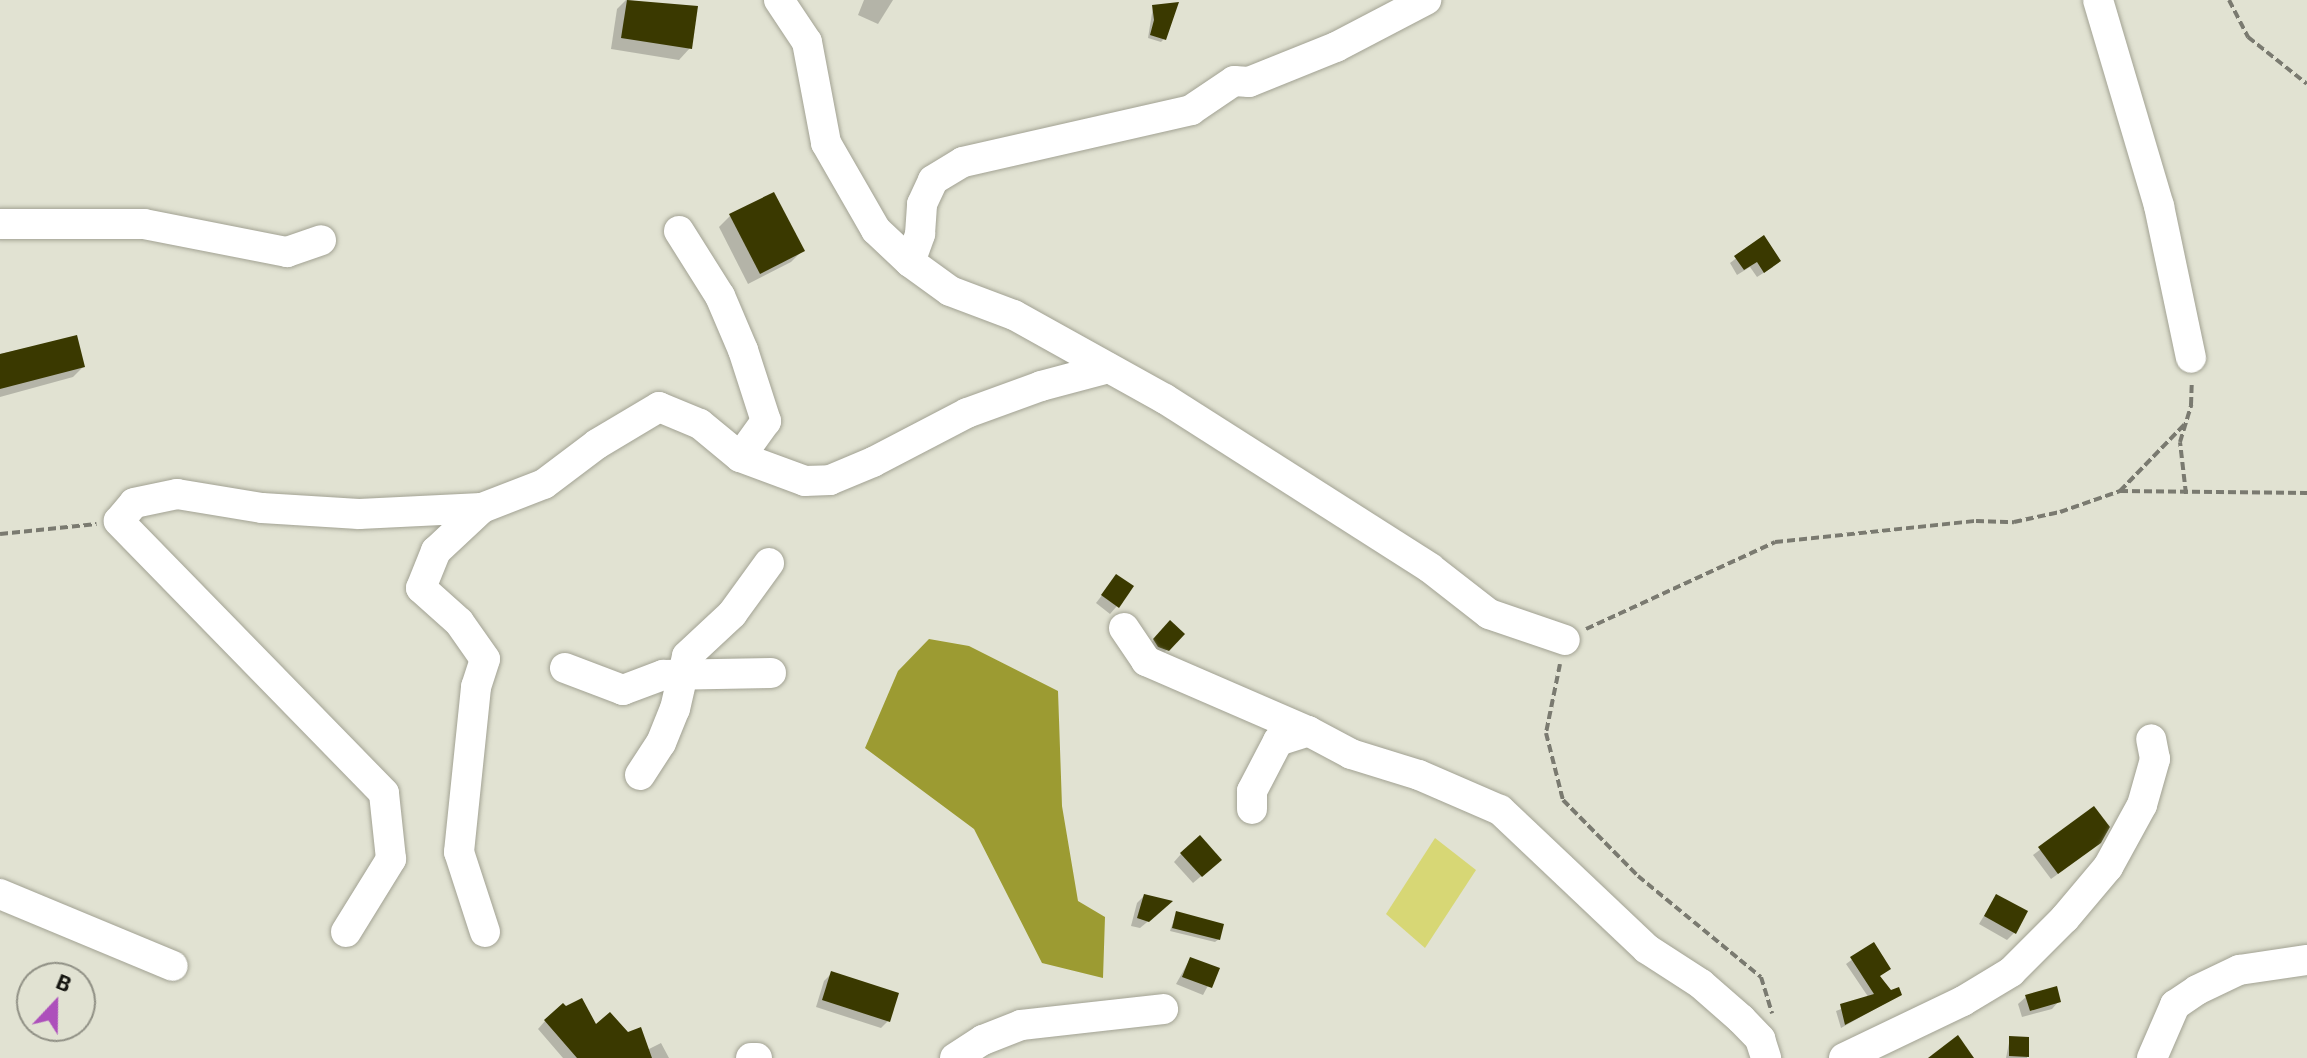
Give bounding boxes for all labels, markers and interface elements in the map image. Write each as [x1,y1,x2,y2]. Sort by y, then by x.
north arrow [16,962,96,1042]
text: B [53,967,76,996]

